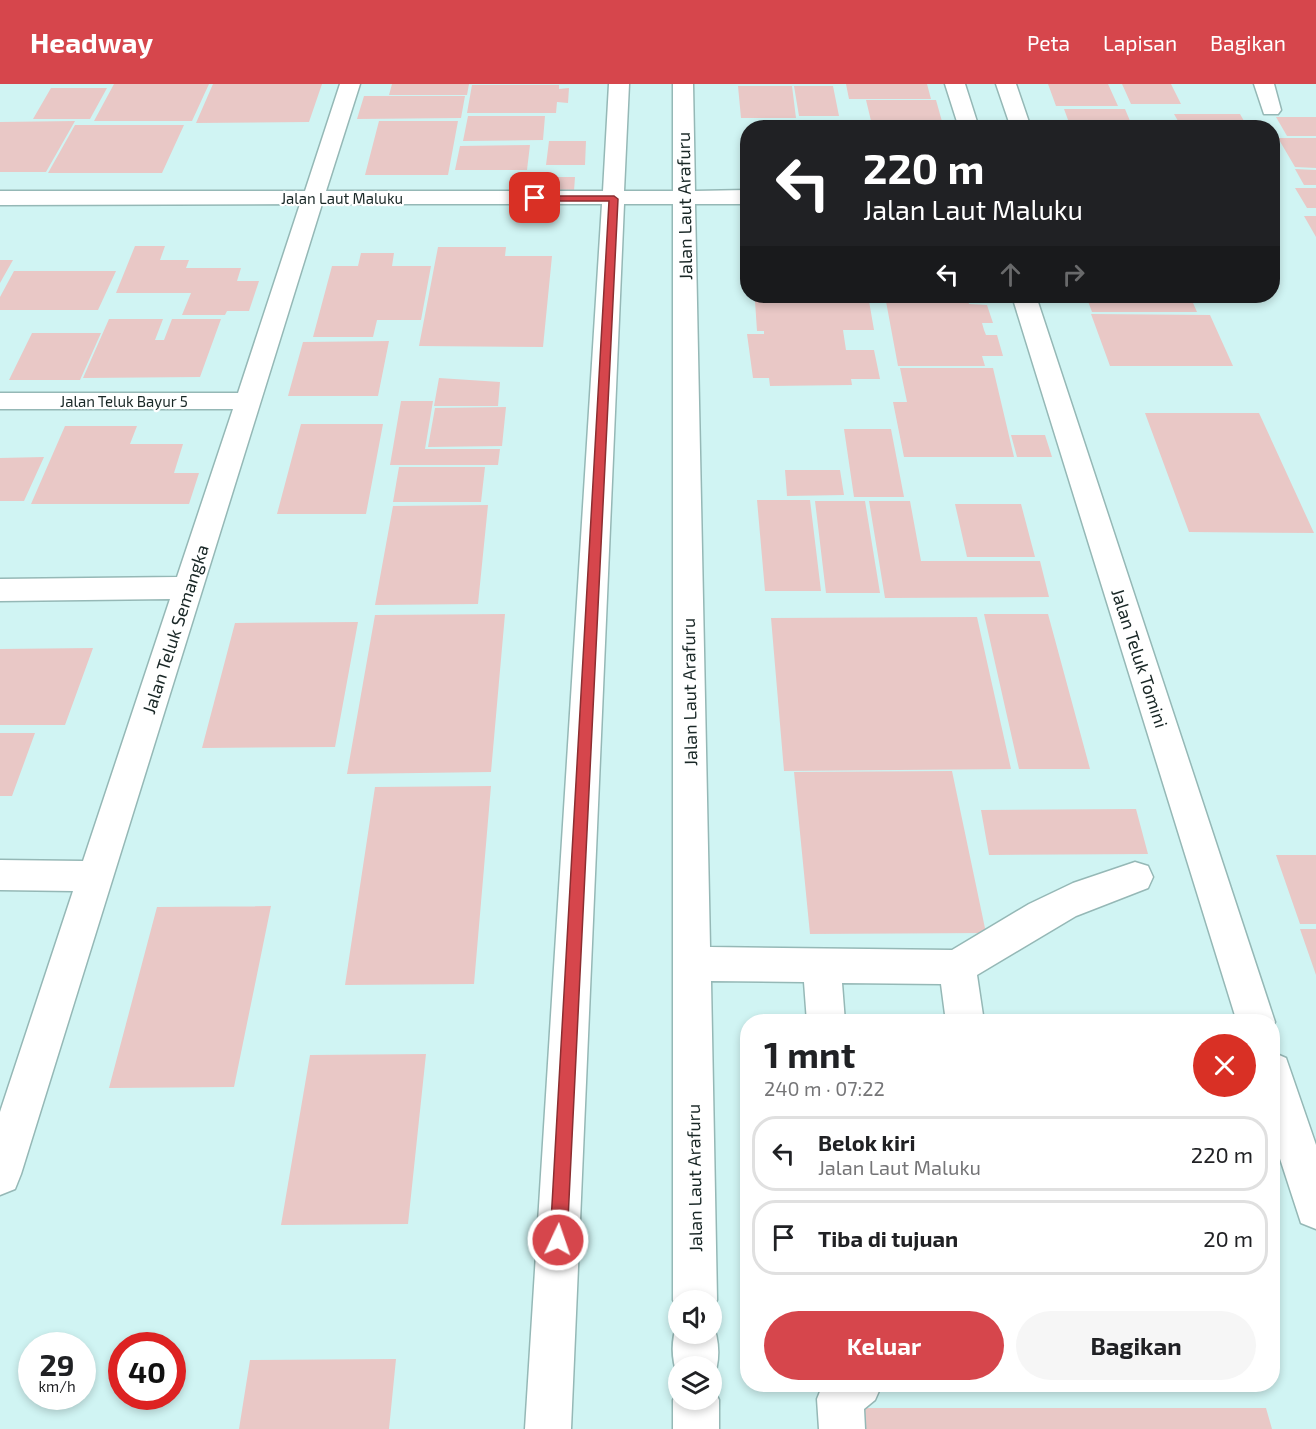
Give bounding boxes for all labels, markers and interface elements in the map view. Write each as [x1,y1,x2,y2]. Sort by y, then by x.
text: Headway [30,25,153,59]
text: Peta [1027,30,1070,55]
text: Lapisan [1103,30,1177,55]
text: Bagikan [1210,30,1286,55]
street label: Jalan Laut Arafuru [672,132,696,280]
text: 220 m [863,142,984,192]
icon: left [764,144,842,222]
pin [509,172,560,223]
icon: arrive [518,181,551,214]
street label: Jalan Laut Maluku [281,189,403,207]
text: Jalan Laut Maluku [863,193,1083,225]
icon: left [931,258,964,291]
icon: ahead [994,258,1027,291]
icon: right [1057,258,1090,291]
street label: Jalan Teluk Bayur 5 [60,392,188,410]
street label: Jalan Teluk Semangka [137,541,213,717]
street label: Jalan Teluk Tomini [1107,585,1173,731]
street label: Jalan Laut Arafuru [677,618,701,766]
text: 1 mnt [764,1032,855,1075]
button: close [1193,1034,1256,1097]
text: 240 m · 07:22 [764,1076,885,1100]
street label: Jalan Laut Arafuru [682,1104,706,1252]
text: Belok kiri [818,1129,915,1155]
icon: left [767,1137,800,1170]
text: 220 m [1191,1141,1253,1167]
text: Jalan Laut Maluku [818,1155,981,1179]
position arrow [526,1208,590,1272]
icon: arrive [767,1221,800,1254]
text: Tiba di tujuan [818,1225,958,1251]
text: 20 m [1203,1225,1253,1251]
map controls [668,1290,722,1410]
button: sound [668,1290,722,1344]
button: Keluar [764,1311,1004,1380]
button: Bagikan [1016,1311,1256,1380]
speed limit sign: 40 [108,1332,186,1410]
text: 29 [39,1346,75,1382]
button: layers [668,1356,722,1410]
text: km/h [38,1377,76,1395]

